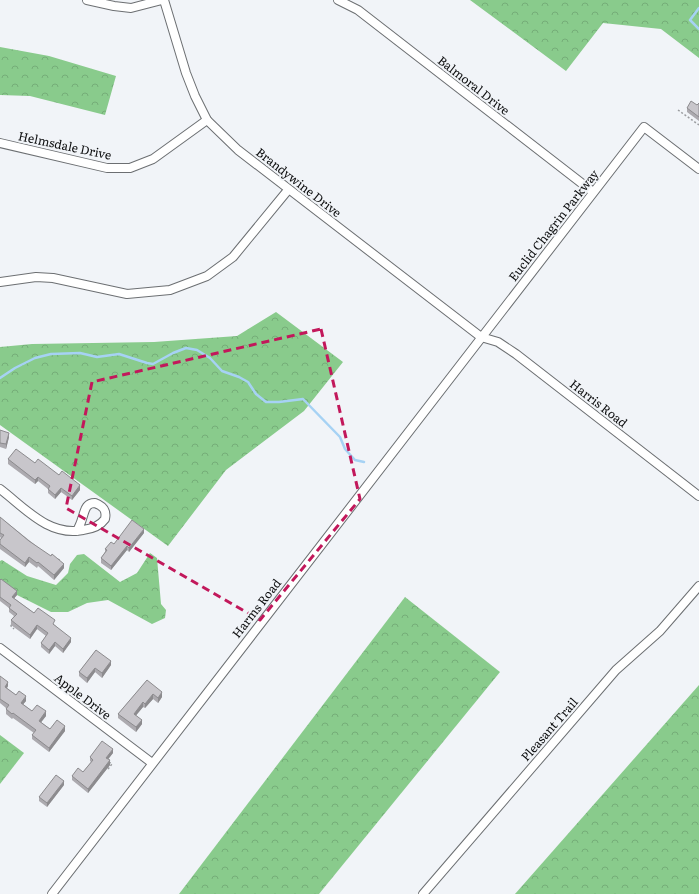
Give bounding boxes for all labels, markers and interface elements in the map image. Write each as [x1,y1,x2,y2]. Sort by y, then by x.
street label: Balmoral Drive [434,51,514,119]
street label: Helmsdale Drive [17,126,113,164]
street label: Brandywine Drive [252,143,346,221]
street label: Euclid Chagrin Parkway [504,165,602,285]
street label: Harris Road [566,375,632,432]
street label: Harms Road [227,574,285,641]
street label: Apple Drive [51,669,115,723]
street label: Pleasant Trail [516,693,582,765]

